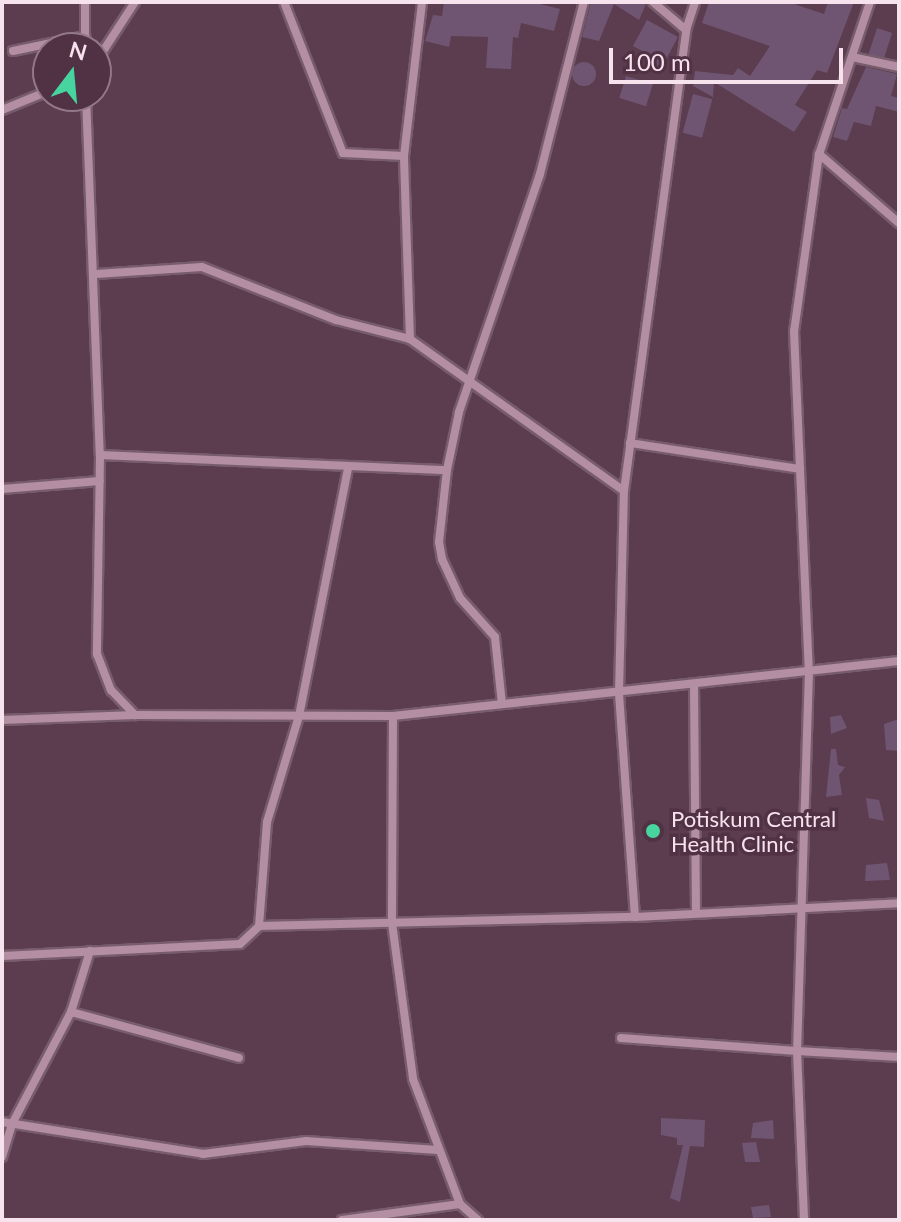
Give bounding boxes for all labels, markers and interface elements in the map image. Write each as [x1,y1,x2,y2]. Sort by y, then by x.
north arrow [32,32,112,112]
scale bar [613,32,847,82]
text: N [66,35,90,66]
text: 100 m [623,47,691,76]
place label: Potiskum Central Health Clinic [671,805,836,856]
marker: Potiskum Central Health Clinic [642,820,664,842]

